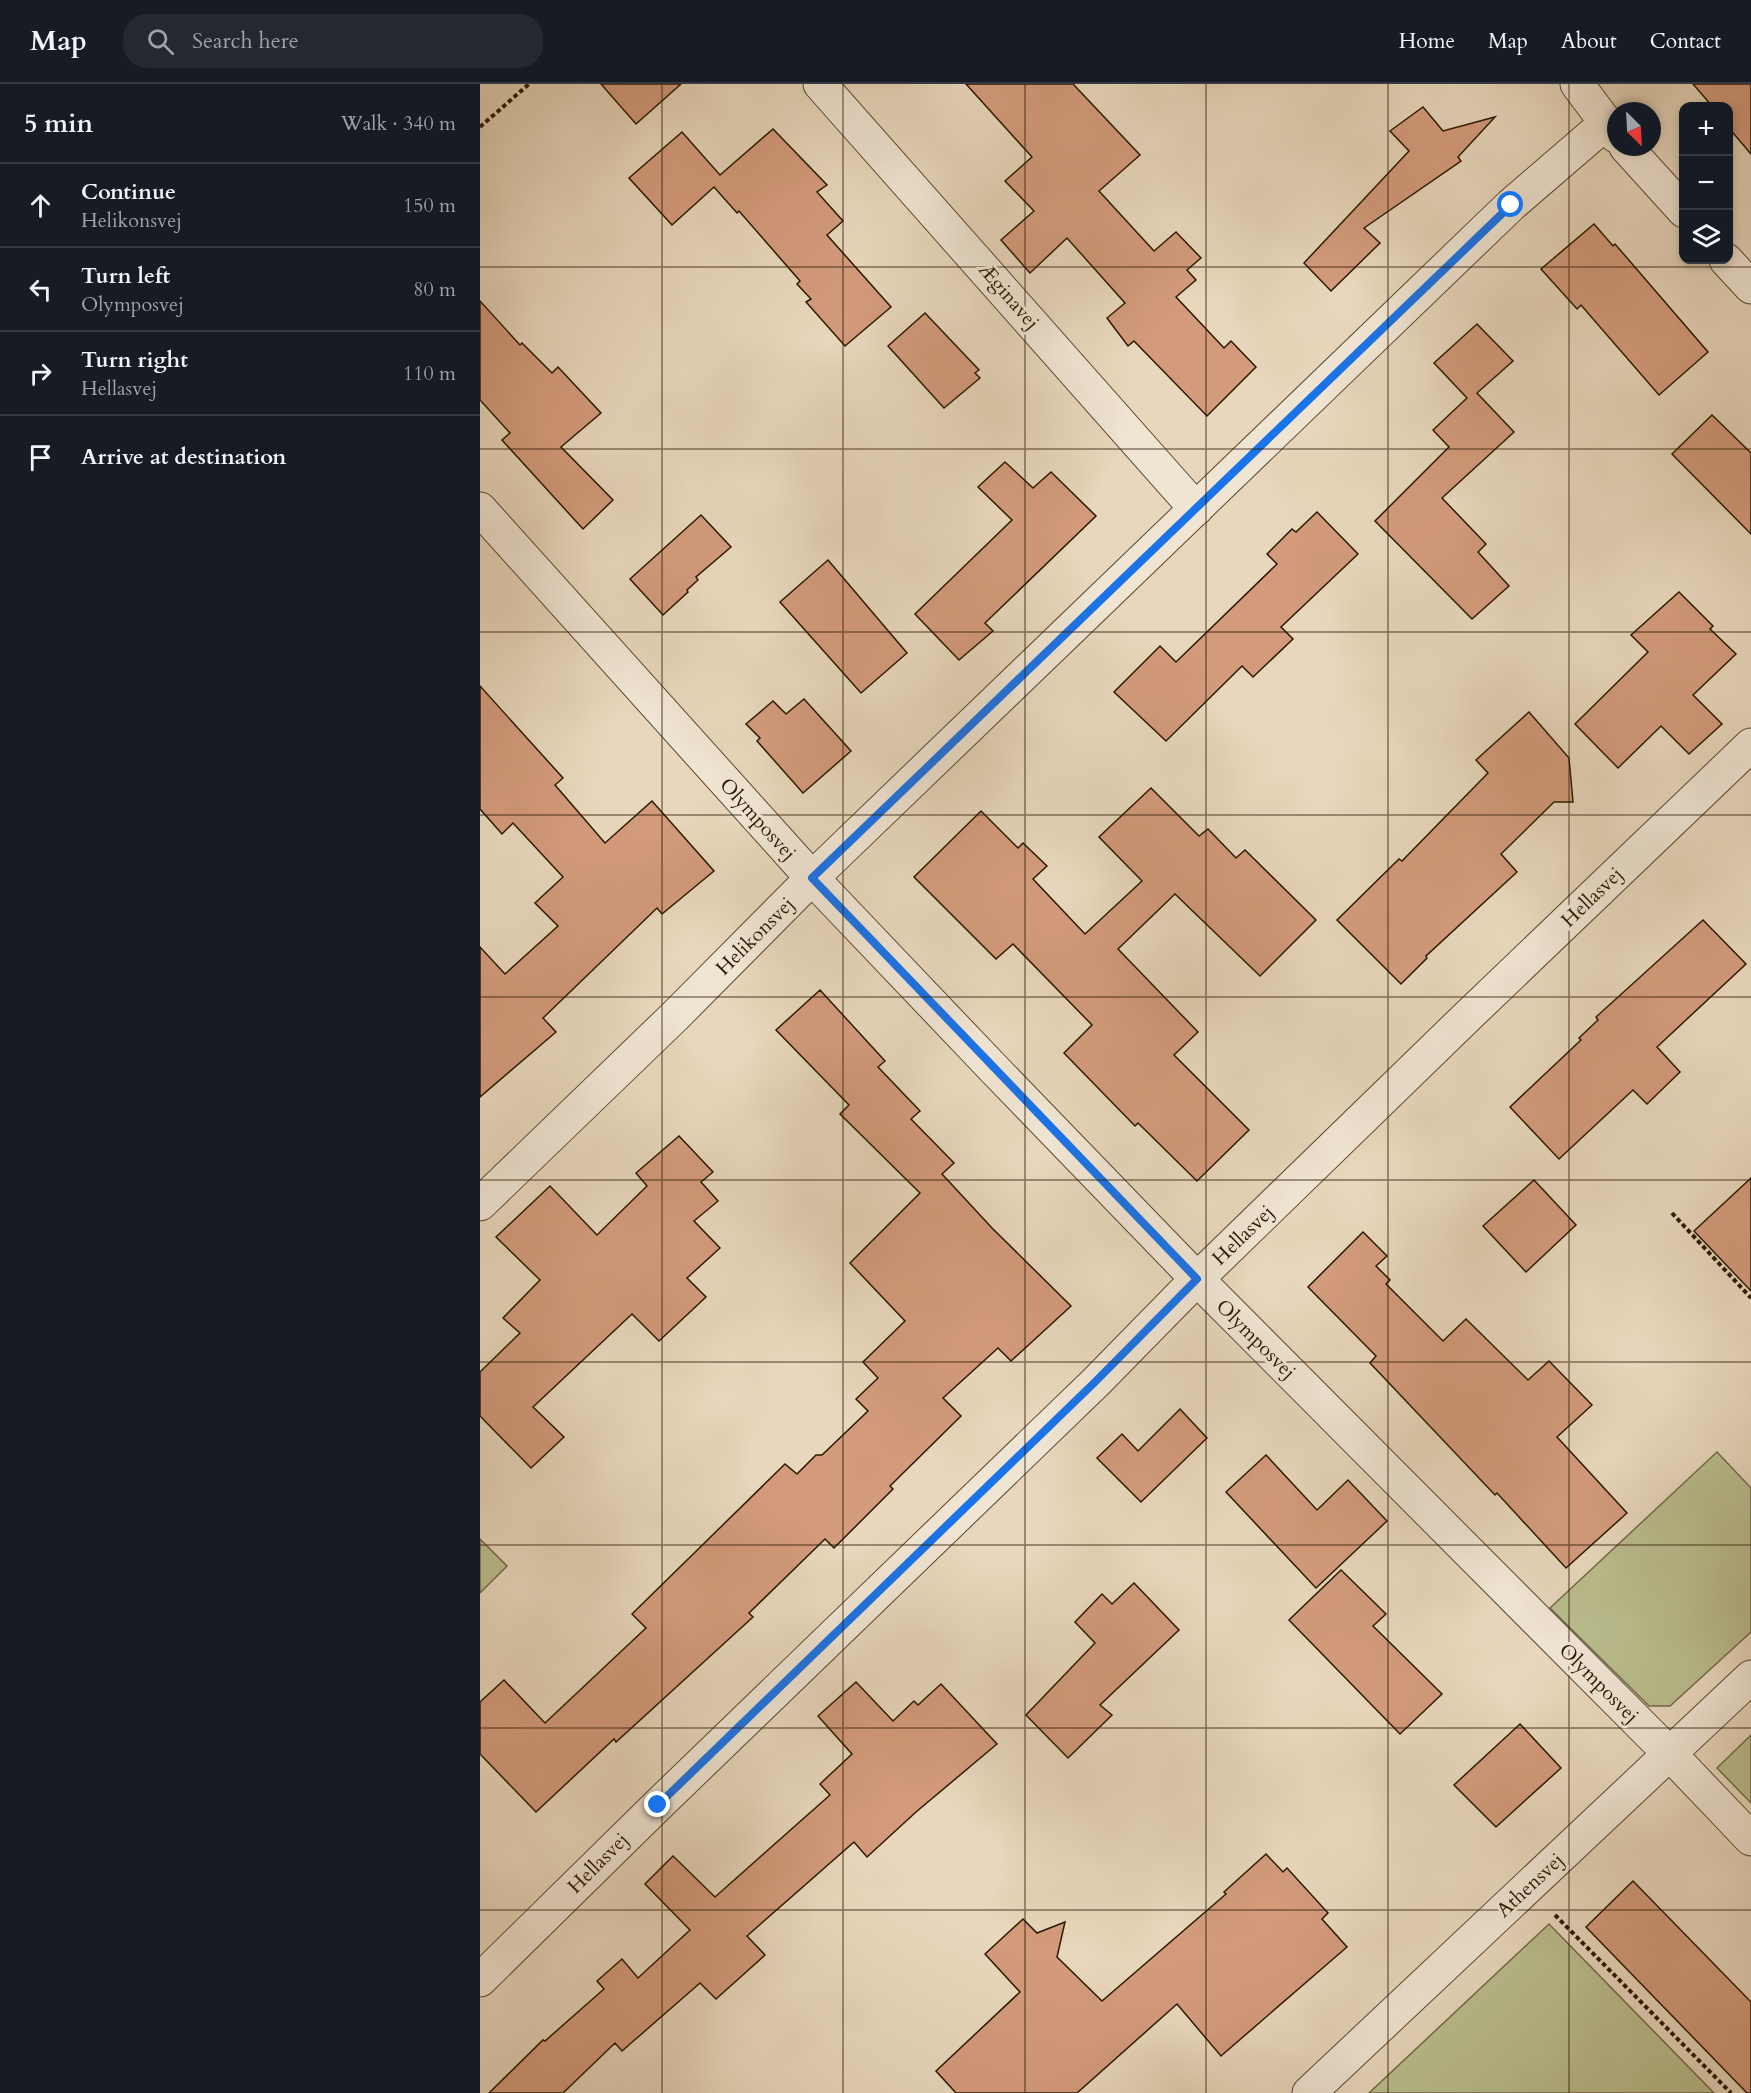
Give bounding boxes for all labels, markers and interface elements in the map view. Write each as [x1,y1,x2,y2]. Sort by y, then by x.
search box [123,14,543,68]
text: Map [30,22,87,60]
icon: search [144,25,177,58]
text: Search here [192,26,299,56]
text: Home [1399,27,1455,56]
text: Map [1488,27,1528,56]
text: About [1561,27,1617,56]
text: Contact [1650,27,1721,56]
north arrow [1607,102,1661,156]
map controls [1679,102,1733,264]
button: + [1679,102,1733,156]
text: 5 min [24,106,93,141]
text: Walk · 340 m [341,110,456,137]
button: − [1679,156,1733,210]
text: Continue [81,177,176,207]
icon: ahead [24,189,57,222]
route start [1497,191,1523,217]
text: 150 m [403,192,456,219]
text: Helikonsvej [81,207,182,234]
button: layers [1679,210,1733,264]
street label: Æginavej [972,257,1046,335]
text: Turn left [81,261,170,291]
icon: left [24,273,57,306]
text: 80 m [413,276,456,303]
text: Olymposvej [81,291,184,318]
text: Turn right [81,345,188,375]
icon: right [24,357,57,390]
text: 110 m [403,360,456,387]
text: Hellasvej [81,375,157,402]
icon: arrive [24,441,57,474]
text: Arrive at destination [81,442,286,472]
street label: Olymposvej [714,772,802,866]
street label: Hellasvej [1555,861,1629,933]
street label: Helikonsvej [710,891,800,981]
street label: Hellasvej [1206,1199,1280,1271]
street label: Olymposvej [1210,1293,1302,1385]
street label: Olymposvej [1553,1637,1645,1729]
route end [644,1791,670,1817]
street label: Hellasvej [562,1827,634,1899]
street label: Athensvej [1490,1847,1570,1923]

